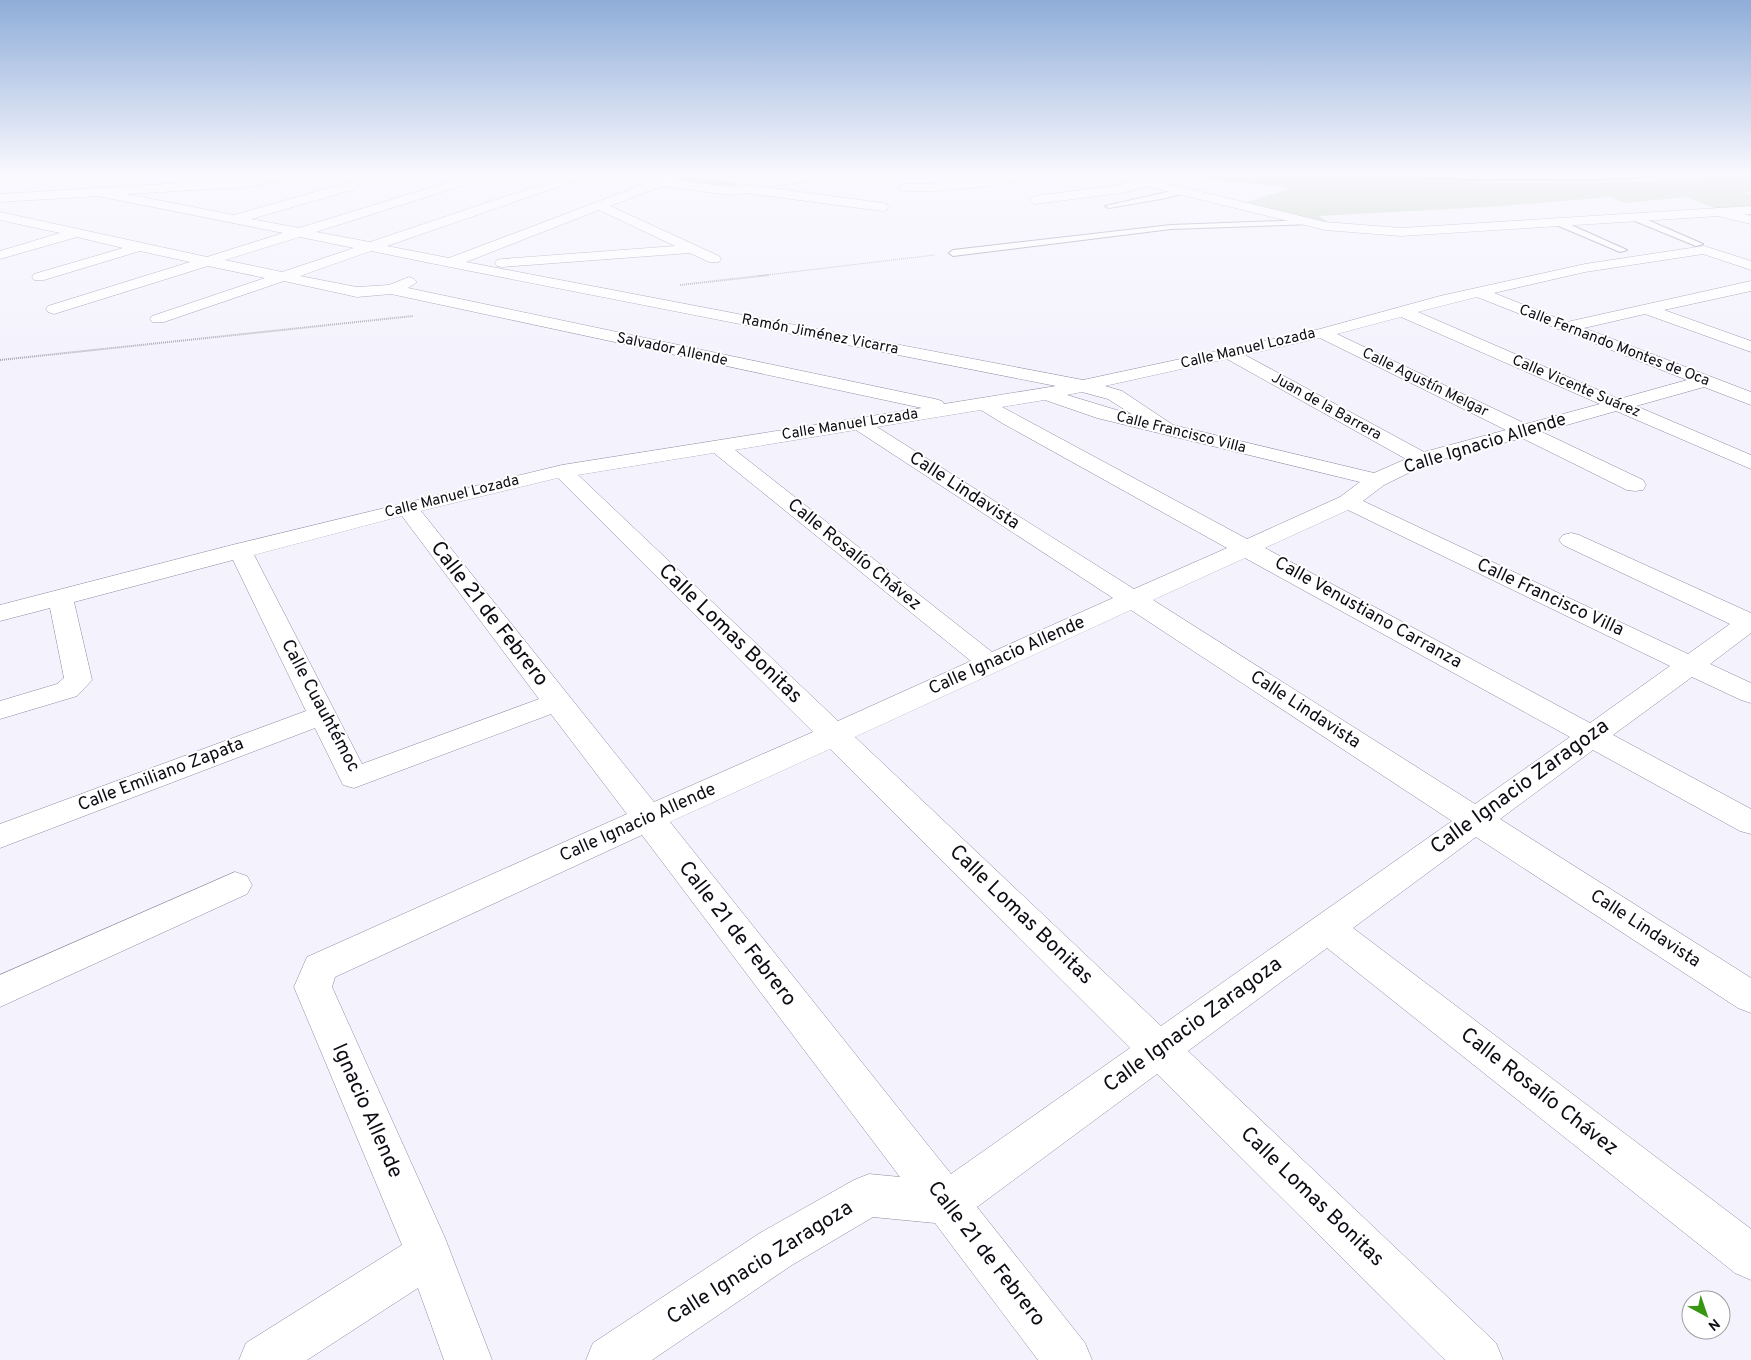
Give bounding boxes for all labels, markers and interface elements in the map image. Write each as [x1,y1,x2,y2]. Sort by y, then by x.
street label: Calle Fernando Montes de Oca [1516,301,1712,391]
street label: Ramón Jiménez Vicarra [740,310,900,360]
street label: Calle Manuel Lozada [1179,324,1317,374]
street label: Salvador Allende [615,329,729,371]
street label: Calle Agustín Melgar [1359,344,1491,422]
street label: Calle Vicente Suárez [1509,351,1643,423]
street label: Juan de la Barrera [1268,369,1384,445]
street label: Calle Manuel Lozada [781,405,919,445]
street label: Calle Francisco Villa [1114,408,1248,458]
street label: Calle Ignacio Allende [1401,408,1569,480]
street label: Calle Lindavista [904,447,1024,535]
street label: Calle Manuel Lozada [383,471,521,523]
street label: Calle Rosalío Chávez [782,494,926,616]
street label: Calle 21 de Febrero [424,536,554,692]
street label: Calle Venustiano Carranza [1270,552,1466,674]
street label: Calle Francisco Villa [1473,554,1627,642]
street label: Calle Lomas Bonitas [652,558,808,710]
street label: Calle Ignacio Allende [925,611,1089,701]
street label: Calle Cuauhtémoc [275,636,365,776]
street label: Calle Lindavista [1245,666,1365,754]
street label: Calle Ignacio Zaragoza [1425,713,1615,861]
street label: Calle Emiliano Zapata [75,733,247,817]
street label: Calle Ignacio Allende [556,778,720,868]
street label: Calle Lomas Bonitas [943,839,1099,991]
street label: Calle 21 de Febrero [672,856,802,1012]
street label: Calle Lindavista [1585,885,1705,973]
street label: Calle Ignacio Zaragoza [1098,951,1288,1099]
street label: Calle Rosalío Chávez [1454,1022,1624,1162]
street label: Ignacio Allende [325,1039,409,1183]
street label: Calle Lomas Bonitas [1234,1121,1390,1273]
street label: Calle 21 de Febrero [921,1176,1051,1332]
street label: Calle Ignacio Zaragoza [662,1195,858,1331]
north arrow [1681,1290,1731,1340]
text: N [1704,1314,1723,1334]

